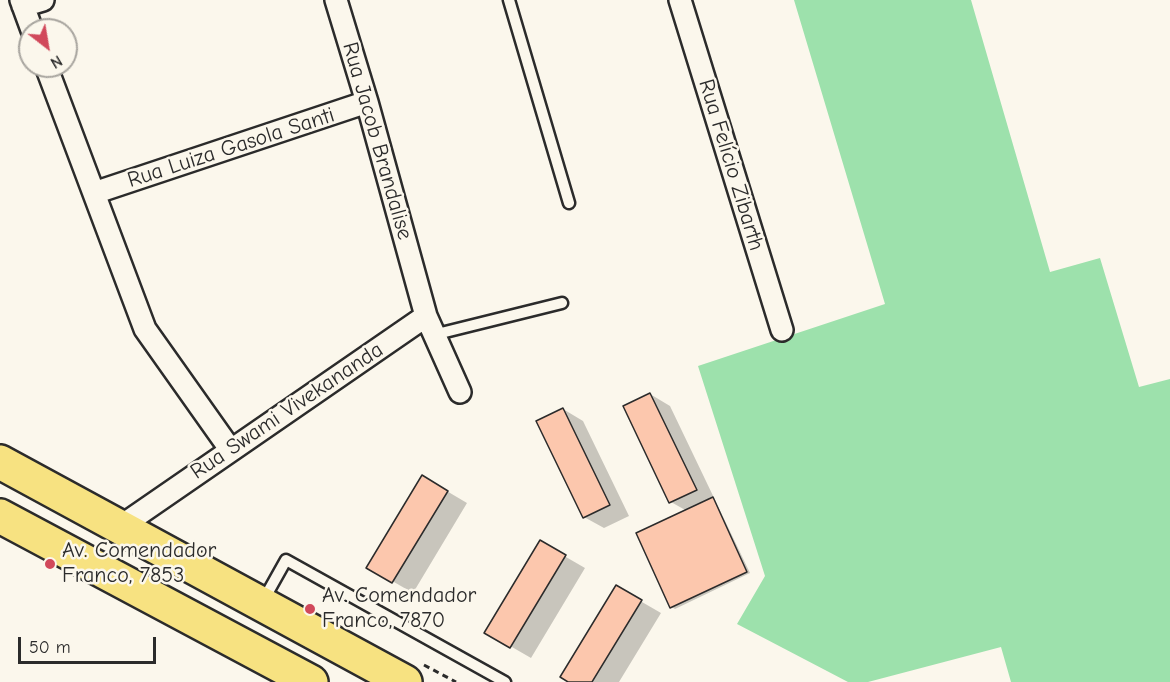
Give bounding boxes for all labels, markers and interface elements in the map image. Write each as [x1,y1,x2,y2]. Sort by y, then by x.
north arrow [18,18,78,78]
street label: Rua Jacob Brandalise [336,39,418,243]
text: N [47,51,65,72]
street label: Rua Felício Zibarth [692,76,770,254]
street label: Rua Luiza Gasola Santi [124,102,338,194]
street label: Rua Swami Vivekananda [186,337,388,485]
place label: Av. Comendador Franco, 7853 [62,538,216,590]
marker: Av. Comendador Franco, 7853 [43,557,57,571]
place label: Av. Comendador Franco, 7870 [322,583,476,634]
marker: Av. Comendador Franco, 7870 [303,602,317,616]
scale bar [21,625,159,663]
text: 50 m [29,637,71,658]

